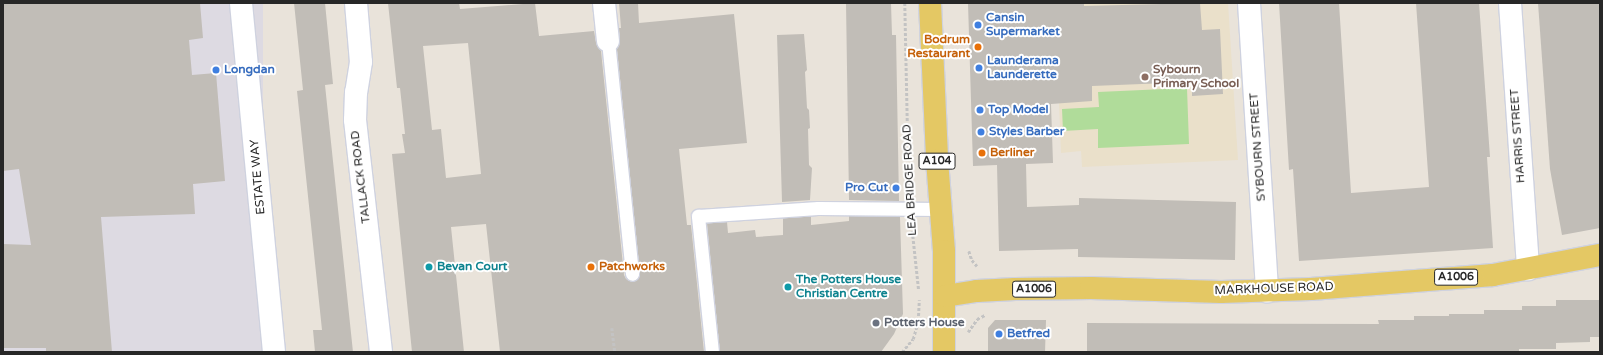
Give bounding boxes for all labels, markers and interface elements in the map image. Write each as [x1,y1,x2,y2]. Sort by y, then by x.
place label: Cansin Supermarket [986,11,1060,39]
marker: Cansin Supermarket [973,20,983,30]
place label: Bodrum Restaurant [907,33,970,61]
marker: Bodrum Restaurant [973,42,983,52]
place label: Launderama Launderette [987,54,1059,82]
place label: Longdan [224,63,275,77]
marker: Launderama Launderette [974,63,984,73]
place label: Sybourn Primary School [1153,63,1239,91]
marker: Longdan [211,65,221,75]
marker: Sybourn Primary School [1140,72,1150,82]
street label: HARRIS STREET [1508,88,1528,184]
street label: SYBOURN STREET [1247,92,1269,202]
place label: Top Model [988,103,1049,117]
marker: Top Model [975,105,985,115]
street label: LEA BRIDGE ROAD [900,124,920,236]
place label: Styles Barber [989,125,1064,139]
marker: Styles Barber [976,127,986,137]
street label: TALLACK ROAD [348,130,374,224]
street label: ESTATE WAY [248,139,268,215]
place label: Berliner [990,146,1034,160]
marker: Berliner [977,148,987,158]
road number: A104 [918,152,956,170]
place label: Pro Cut [845,181,888,195]
marker: Pro Cut [891,183,901,193]
place label: Bevan Court [437,260,507,274]
place label: Patchworks [599,260,665,274]
marker: Bevan Court [424,262,434,272]
marker: Patchworks [586,262,596,272]
road number: A1006 [1434,268,1478,286]
place label: The Potters House Christian Centre [796,273,901,301]
road number: A1006 [1012,280,1056,298]
street label: MARKHOUSE ROAD [1214,280,1334,298]
marker: The Potters House Christian Centre [783,282,793,292]
place label: Potters House [884,316,965,330]
marker: Potters House [871,318,881,328]
place label: Betfred [1007,327,1050,341]
marker: Betfred [994,329,1004,339]

